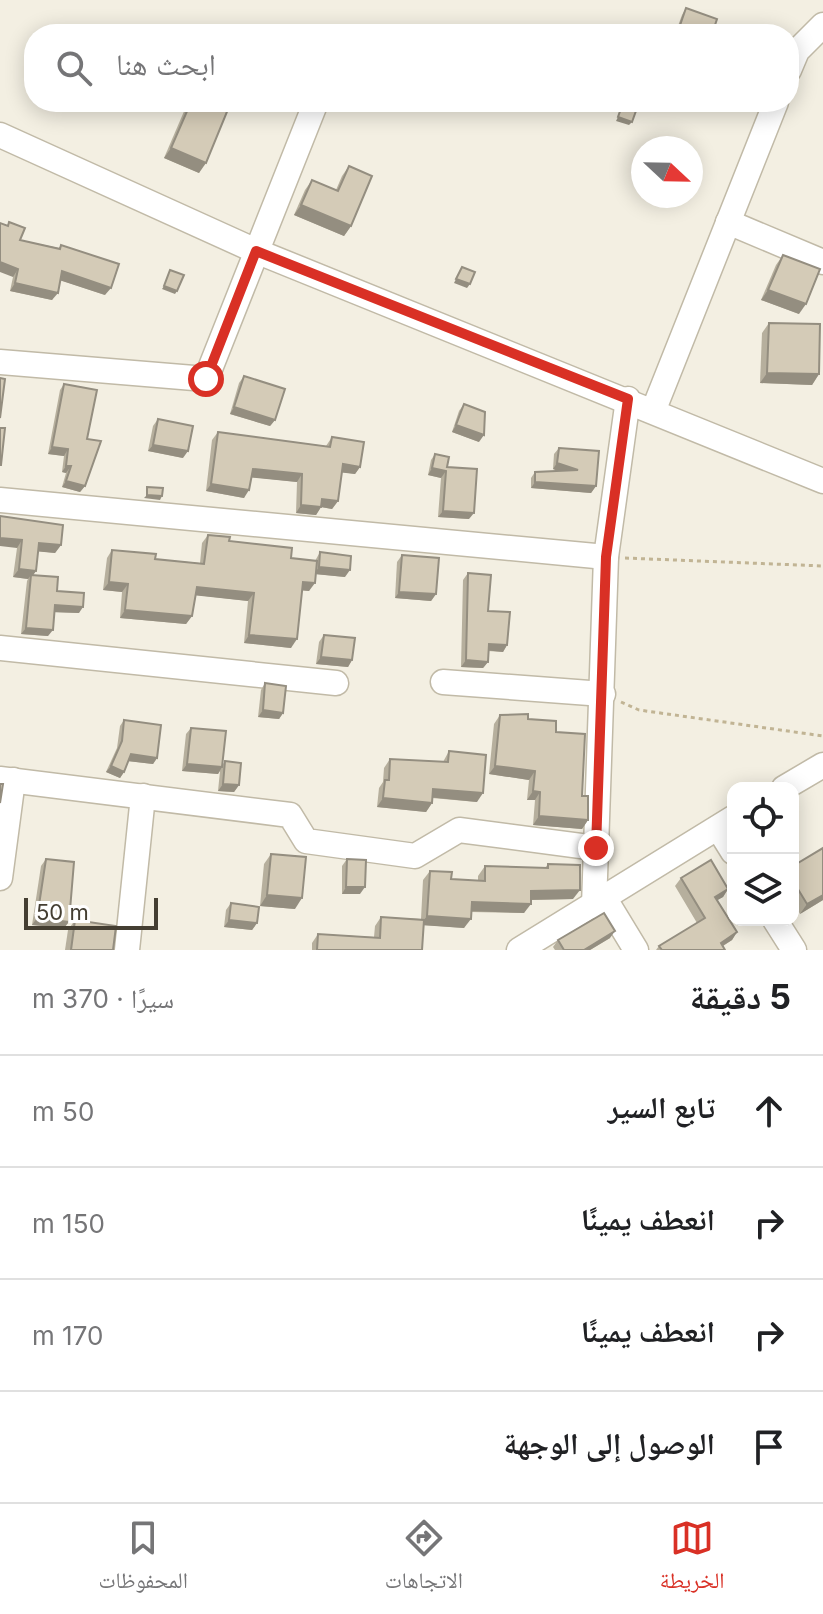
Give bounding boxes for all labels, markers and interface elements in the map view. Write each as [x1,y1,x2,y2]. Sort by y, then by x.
search box [24,24,799,112]
icon: search [52,46,96,90]
text: ابحث هنا [116,46,216,82]
north arrow [631,136,703,208]
route start [188,361,224,397]
map controls [727,782,799,926]
button: locate [727,782,799,854]
route end [578,830,614,866]
button: layers [727,854,799,926]
scale bar [24,894,158,930]
text: 50 m [36,899,89,925]
text: 5 دقيقة [690,976,791,1017]
text: سيرًا · 370 m [32,983,174,1014]
text: تابع السير [608,1089,715,1125]
icon: ahead [747,1089,791,1133]
text: 50 m [32,1096,94,1127]
text: انعطف يمينًا [581,1201,715,1237]
icon: right [747,1201,791,1245]
text: 150 m [32,1208,105,1239]
text: انعطف يمينًا [581,1313,715,1349]
icon: right [747,1313,791,1357]
text: 170 m [32,1320,103,1351]
text: الوصول إلى الوجهة [504,1425,715,1461]
icon: arrive [747,1425,791,1469]
tab: المحفوظات [98,1516,188,1602]
tab: الاتجاهات [385,1516,463,1602]
tab: الخريطة [660,1516,725,1602]

